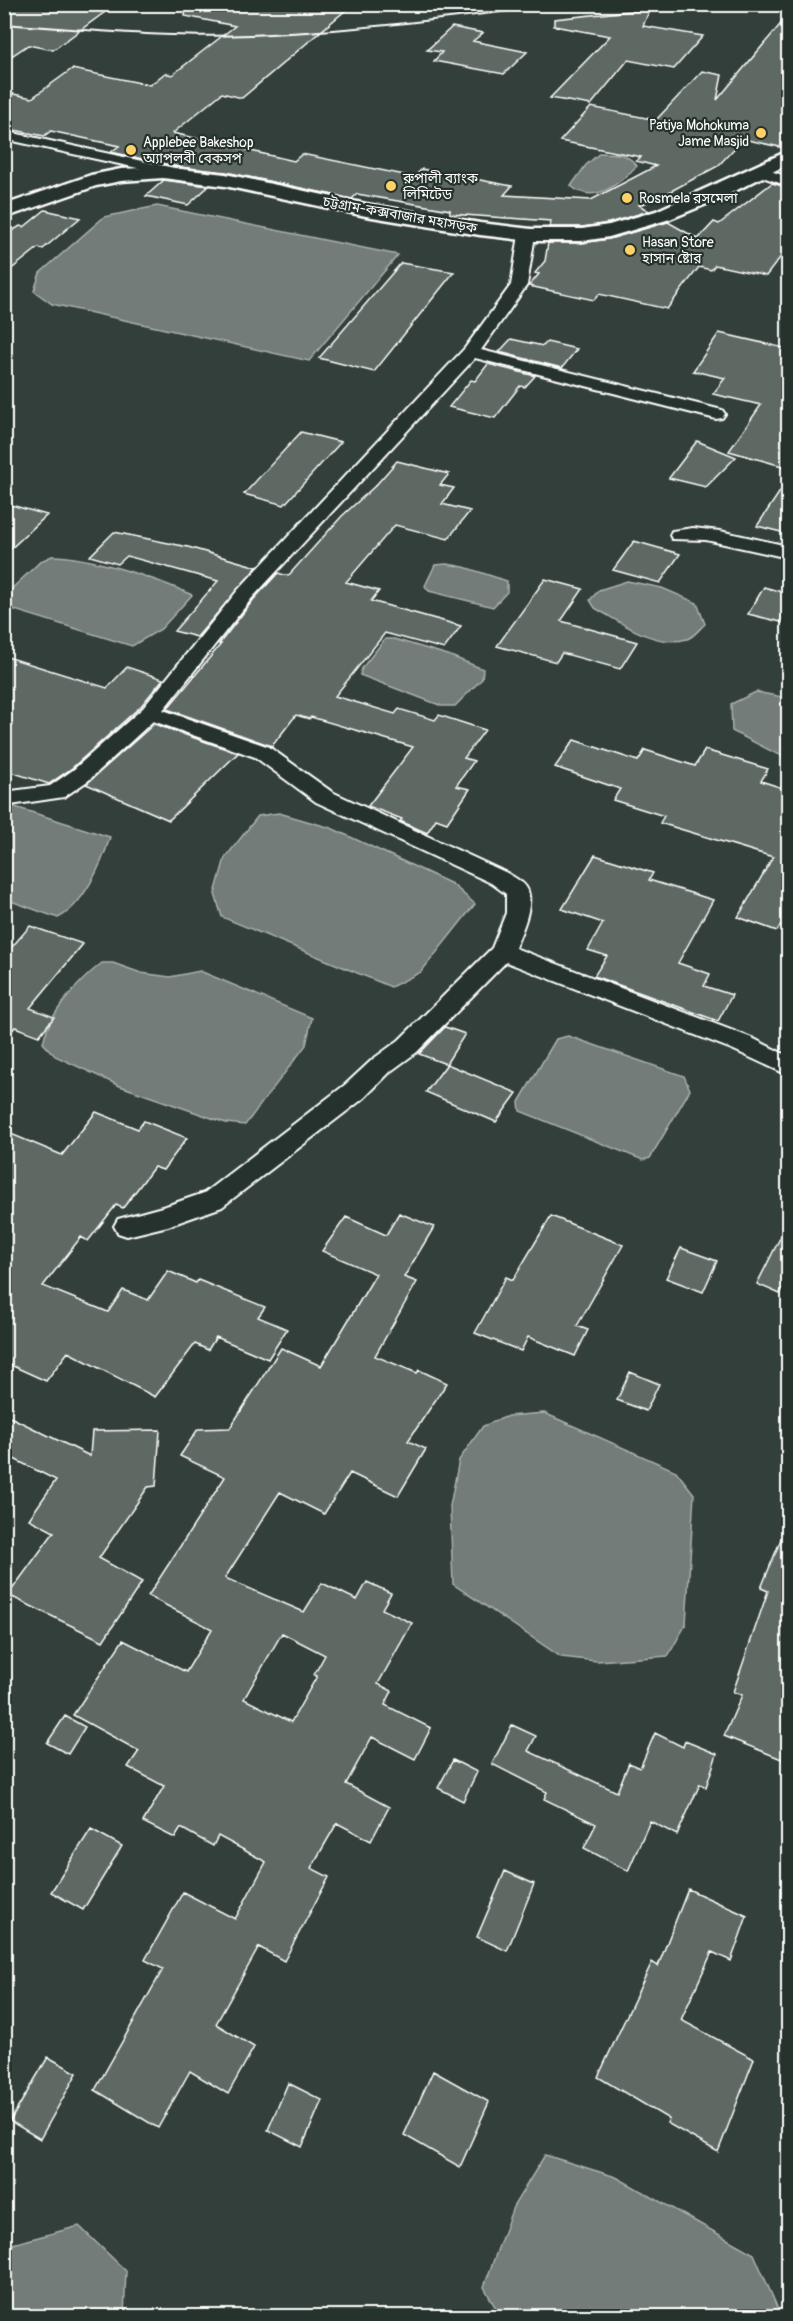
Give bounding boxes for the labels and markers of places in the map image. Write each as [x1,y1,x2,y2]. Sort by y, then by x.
place label: Patiya Mohokuma Jame Masjid [649,117,749,150]
marker: Patiya Mohokuma Jame Masjid [754,126,768,140]
place label: Applebee Bakeshop অ্যাপলবী বেকসপ [142,134,254,167]
marker: Applebee Bakeshop অ্যাপলবী বেকসপ [124,143,138,157]
place label: রুপালী ব্যাংক লিমিটেড [402,170,479,203]
marker: রুপালী ব্যাংক লিমিটেড [384,179,398,193]
place label: Rosmela রসমেলা [639,190,738,207]
marker: Rosmela রসমেলা [620,191,634,205]
place label: Hasan Store হাসান ষ্টোর [641,234,714,267]
marker: Hasan Store হাসান ষ্টোর [623,243,637,257]

